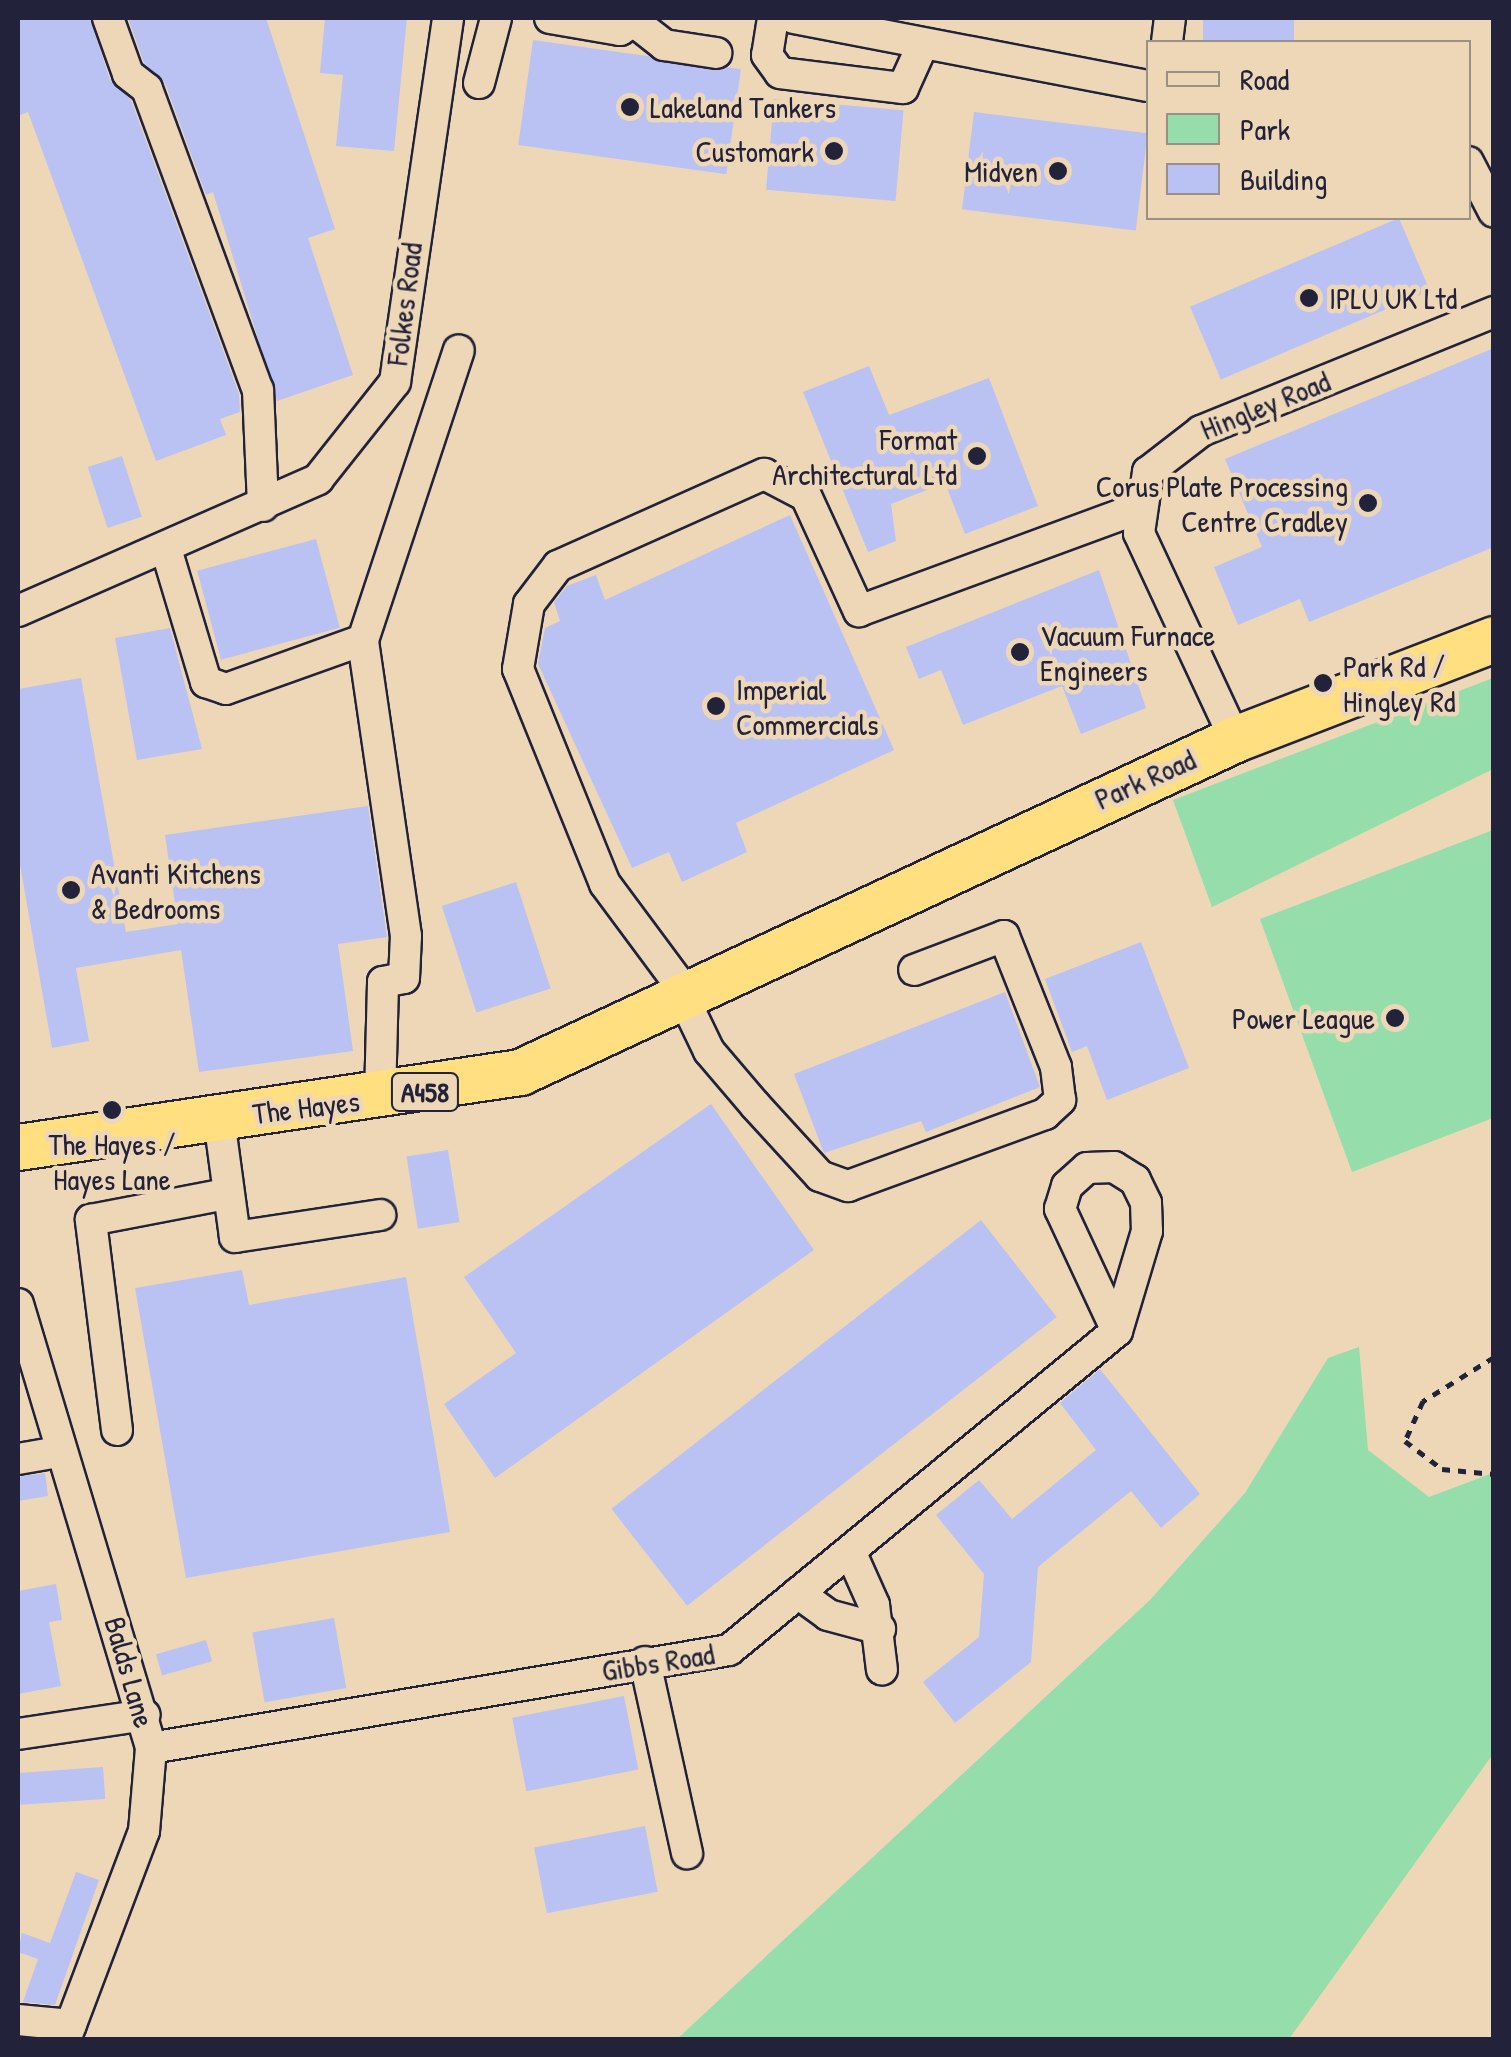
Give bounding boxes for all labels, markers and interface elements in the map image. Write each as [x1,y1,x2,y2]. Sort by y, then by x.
legend [1146,40,1471,220]
text: Road [1240,59,1289,99]
place label: Lakeland Tankers [650,89,836,125]
marker: Lakeland Tankers [619,96,641,118]
text: Park [1240,109,1290,149]
place label: Customark [695,133,814,169]
marker: Customark [823,140,845,162]
place label: Midven [964,153,1038,189]
text: Building [1240,159,1327,199]
marker: Midven [1047,160,1069,182]
street label: Folkes Road [379,241,429,367]
place label: IPLU UK Ltd [1329,280,1457,316]
marker: IPLU UK Ltd [1298,287,1320,309]
street label: Hingley Road [1195,363,1335,447]
place label: Format Architectural Ltd [772,421,957,492]
marker: Format Architectural Ltd [966,445,988,467]
place label: Corus Plate Processing Centre Cradley [1096,468,1348,538]
marker: Corus Plate Processing Centre Cradley [1357,492,1379,514]
place label: Vacuum Furnace Engineers [1040,617,1215,688]
marker: Vacuum Furnace Engineers [1009,641,1031,663]
place label: Park Rd / Hingley Rd [1343,648,1455,718]
place label: Imperial Commercials [736,671,878,742]
marker: Park Rd / Hingley Rd [1312,672,1334,694]
marker: Imperial Commercials [705,695,727,717]
street label: Park Road [1089,741,1201,817]
place label: Avanti Kitchens & Bedrooms [91,855,261,926]
marker: Avanti Kitchens & Bedrooms [60,879,82,901]
place label: Power League [1232,1000,1375,1036]
marker: Power League [1384,1007,1406,1029]
road number: A458 [390,1069,460,1115]
street label: The Hayes [250,1083,362,1131]
marker: The Hayes / Hayes Lane [101,1099,123,1121]
place label: The Hayes / Hayes Lane [48,1126,176,1196]
street label: Balds Lane [97,1612,163,1732]
street label: Gibbs Road [599,1635,717,1689]

